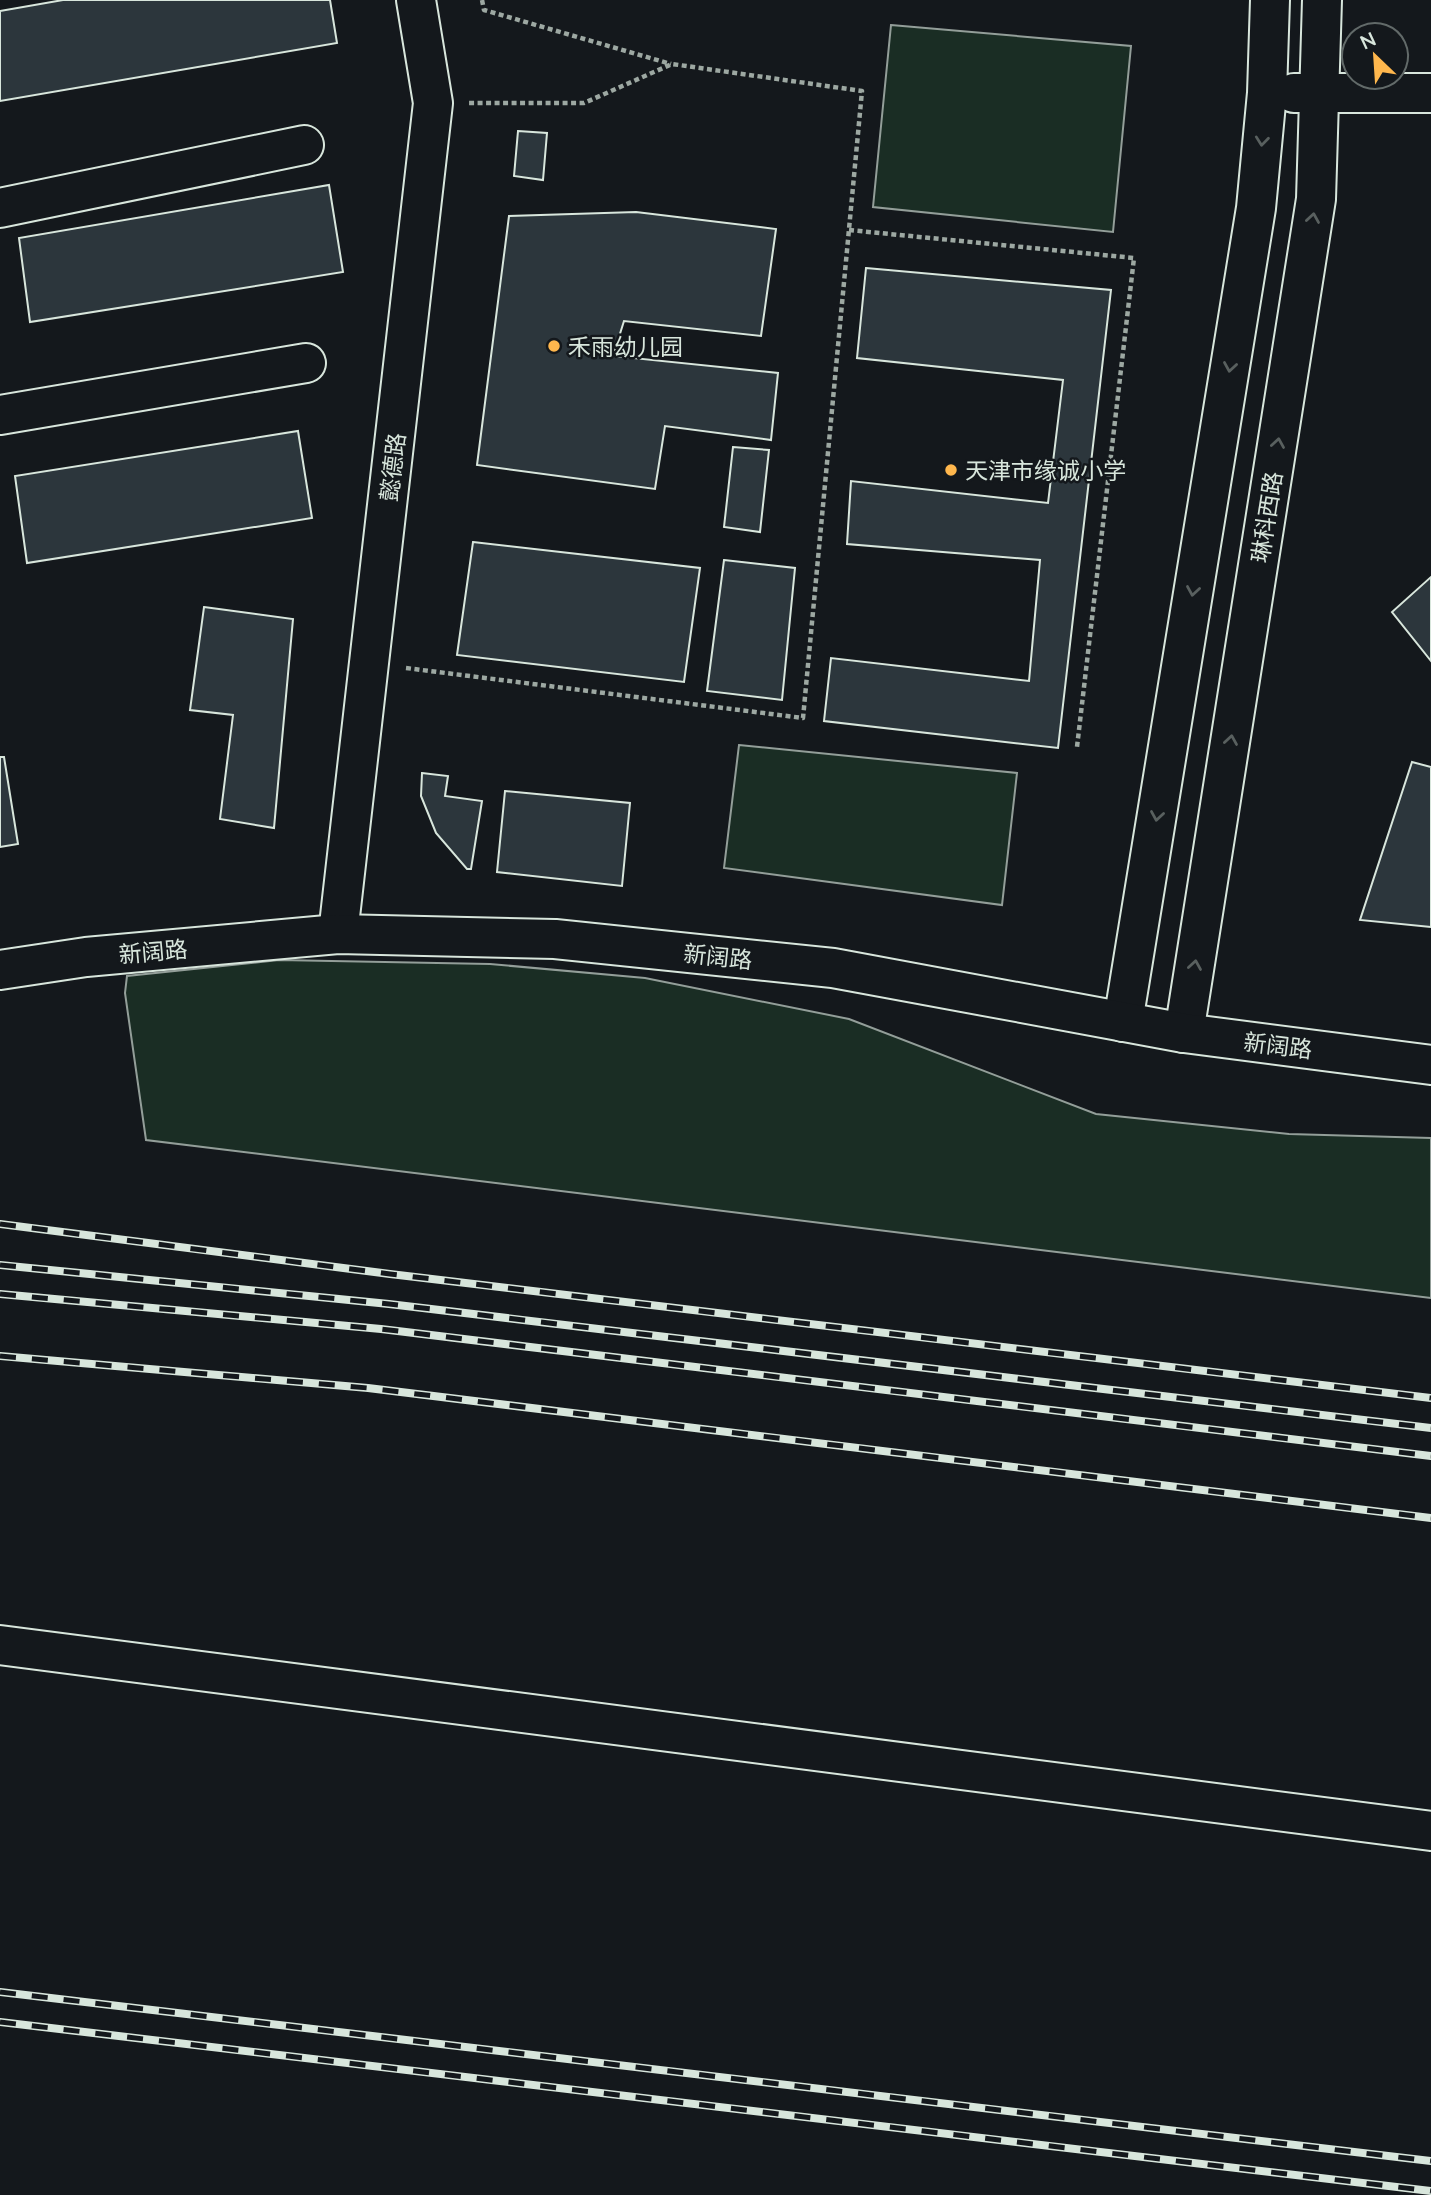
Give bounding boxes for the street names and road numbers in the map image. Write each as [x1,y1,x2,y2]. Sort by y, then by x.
street label: 懿德路 [374,431,410,503]
street label: 琳科西路 [1245,469,1287,565]
street label: 新阔路 [117,934,189,968]
street label: 新阔路 [682,938,754,974]
street label: 新阔路 [1242,1027,1314,1063]

